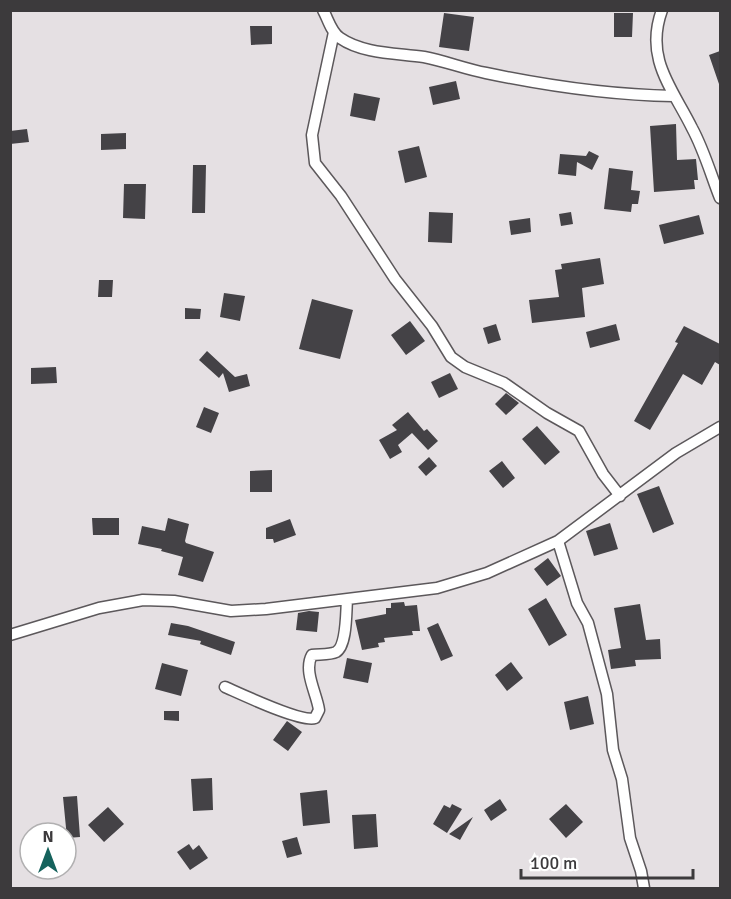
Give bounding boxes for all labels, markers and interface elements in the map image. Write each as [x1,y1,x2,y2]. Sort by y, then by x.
north arrow [18,821,78,881]
text: N [42,827,54,847]
scale bar [521,842,694,880]
text: 100 m [530,852,577,874]

